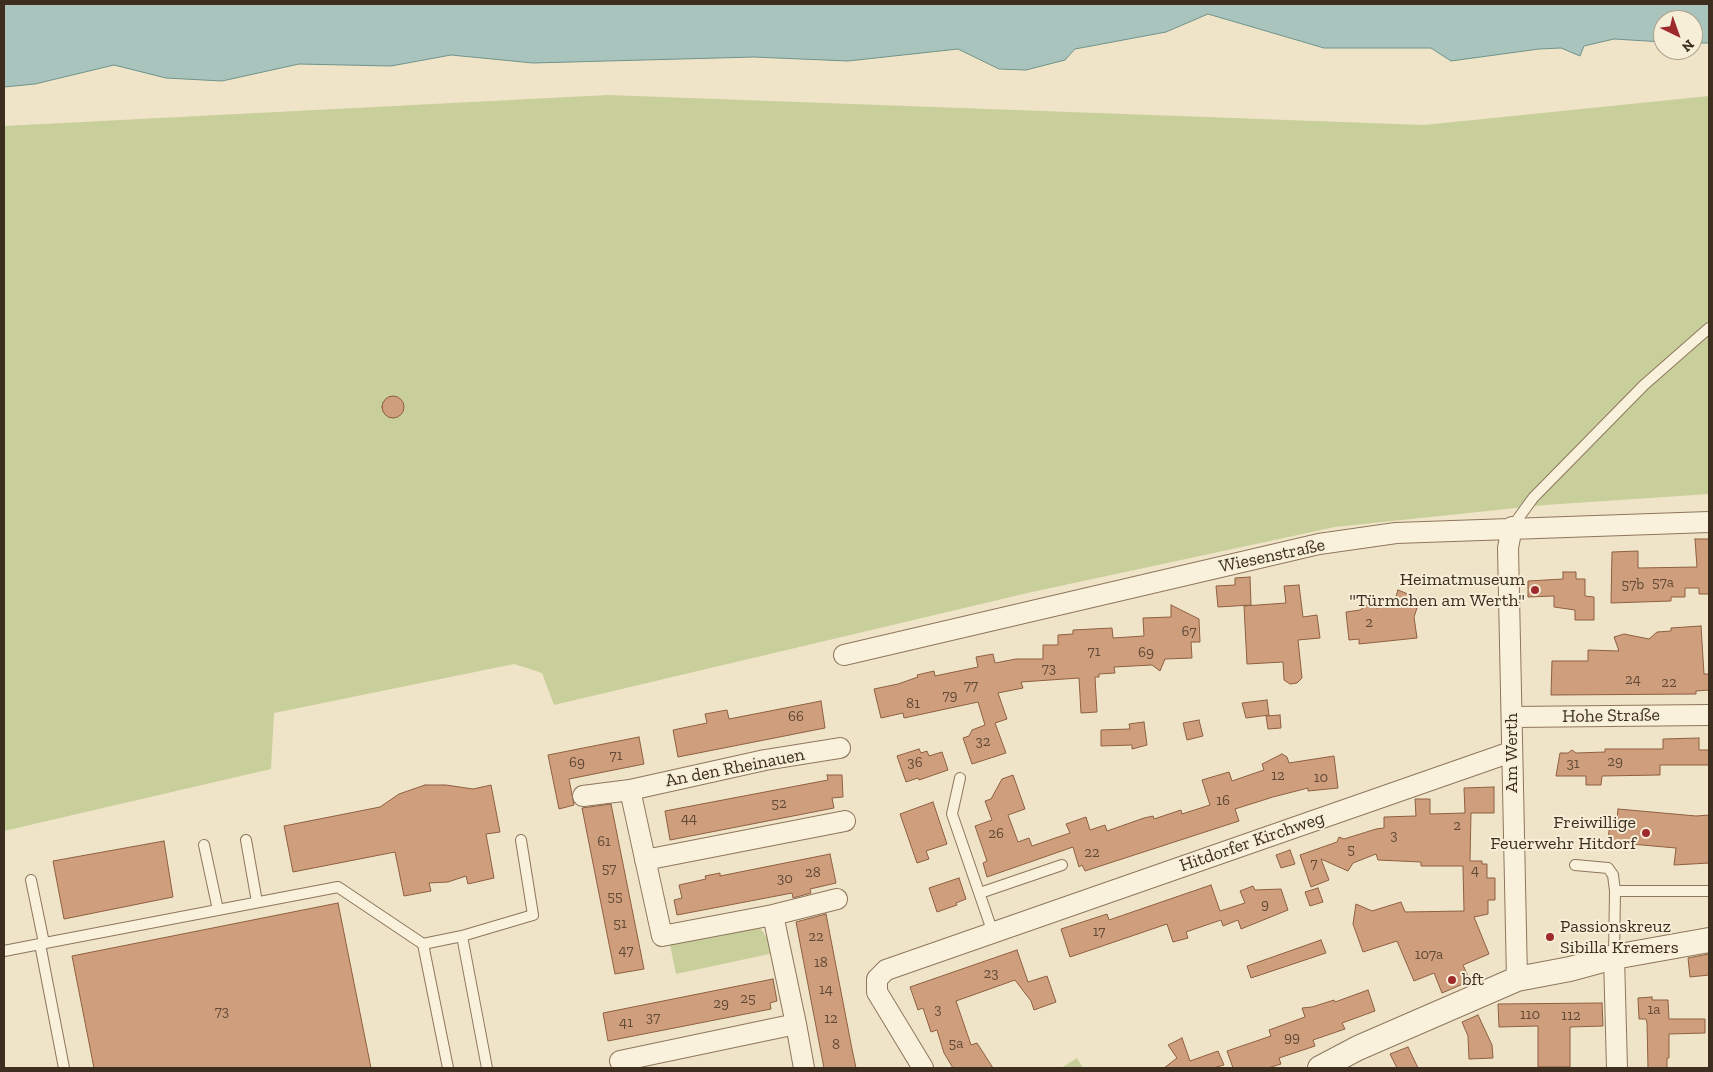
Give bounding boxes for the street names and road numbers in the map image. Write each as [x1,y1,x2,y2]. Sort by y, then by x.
street label: Wiesenstraße [1217,534,1327,578]
street label: Hohe Straße [1562,704,1660,728]
street label: Am Werth [1501,713,1523,793]
street label: An den Rheinauen [664,744,806,792]
street label: Hitdorfer Kirchweg [1177,807,1327,877]

